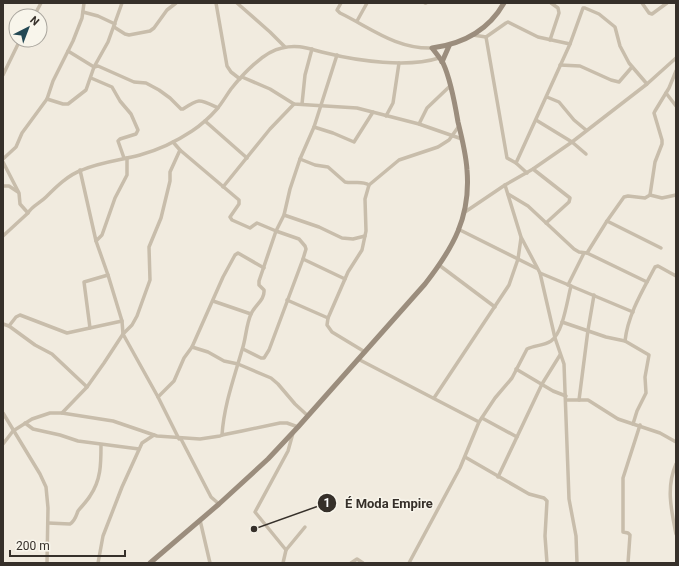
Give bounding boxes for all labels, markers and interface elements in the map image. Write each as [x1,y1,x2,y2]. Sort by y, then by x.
north arrow [8,8,48,48]
text: N [27,14,42,29]
callout: É Moda Empire [317,491,440,516]
text: 1 [324,496,330,510]
text: É Moda Empire [345,496,433,511]
scale bar [10,532,125,558]
text: 200 m [16,539,50,553]

